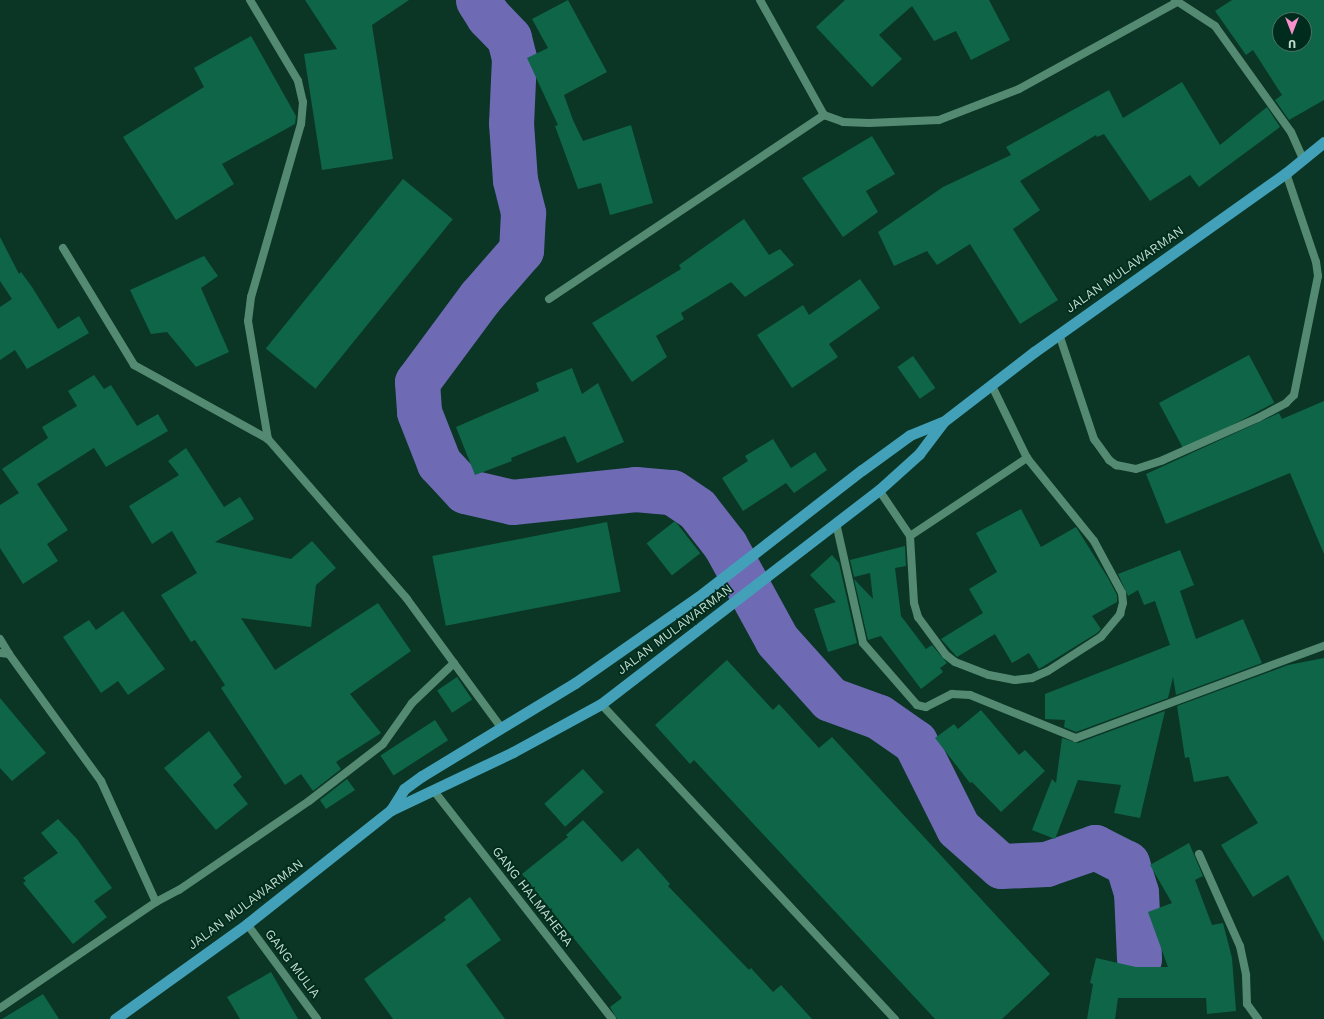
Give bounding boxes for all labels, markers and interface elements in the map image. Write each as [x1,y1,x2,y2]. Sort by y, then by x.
north arrow [1272,12,1312,52]
text: U [1288,37,1296,50]
street label: JALAN MULAWARMAN [1063,223,1187,317]
street label: JALAN MULAWARMAN [614,581,736,679]
street label: GANG HALMAHERA [488,844,576,950]
street label: JALAN MULAWARMAN [185,856,307,954]
street label: GANG MULIA [261,927,323,1001]

